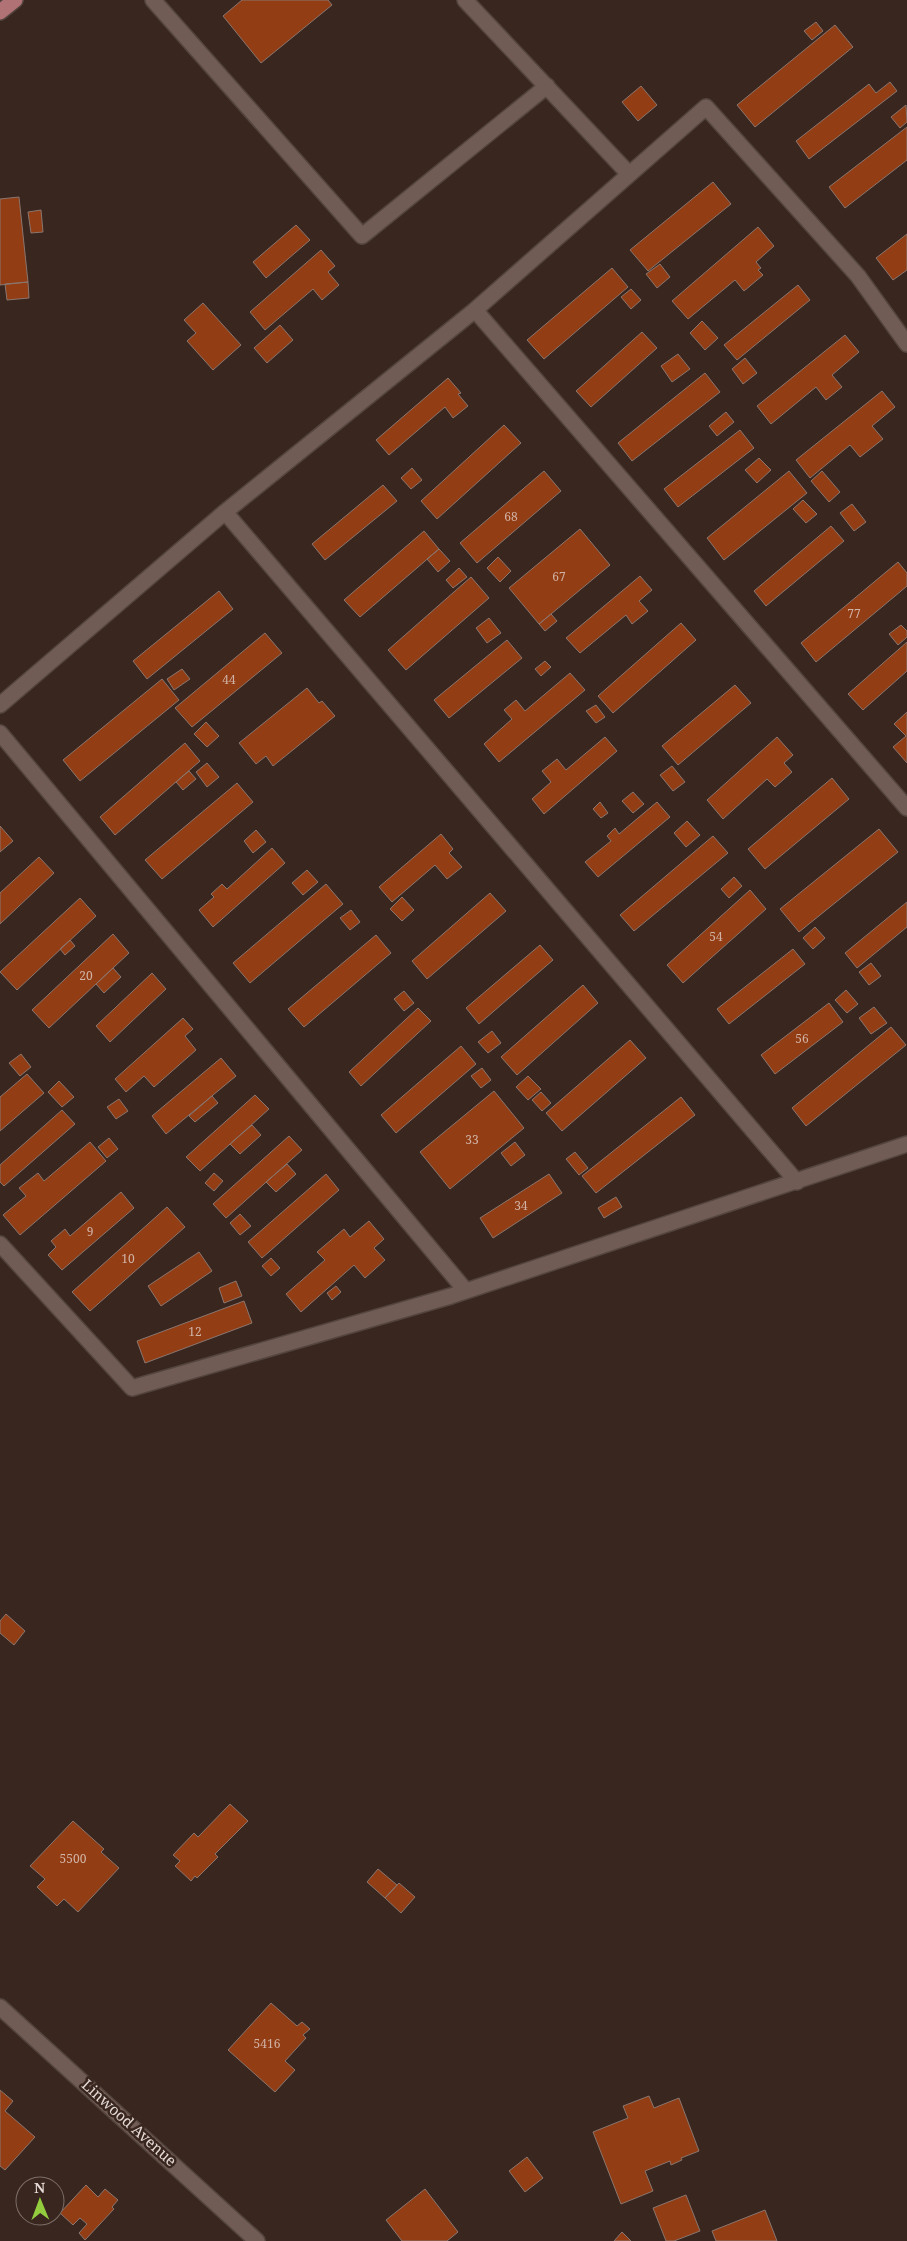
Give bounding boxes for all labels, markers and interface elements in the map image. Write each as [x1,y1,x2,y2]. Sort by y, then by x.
house number: 68 [504,508,518,525]
house number: 67 [552,568,566,585]
house number: 77 [847,605,861,622]
house number: 44 [222,671,236,688]
house number: 54 [709,928,723,945]
house number: 20 [79,967,93,984]
house number: 56 [795,1030,809,1047]
house number: 33 [465,1131,479,1148]
house number: 34 [514,1197,528,1214]
house number: 9 [87,1223,93,1240]
house number: 10 [121,1250,135,1267]
house number: 12 [188,1323,202,1340]
house number: 5500 [60,1850,87,1867]
house number: 5416 [254,2035,281,2052]
street label: Linwood Avenue [78,2074,181,2170]
north arrow [15,2176,65,2226]
text: N [34,2178,45,2197]

